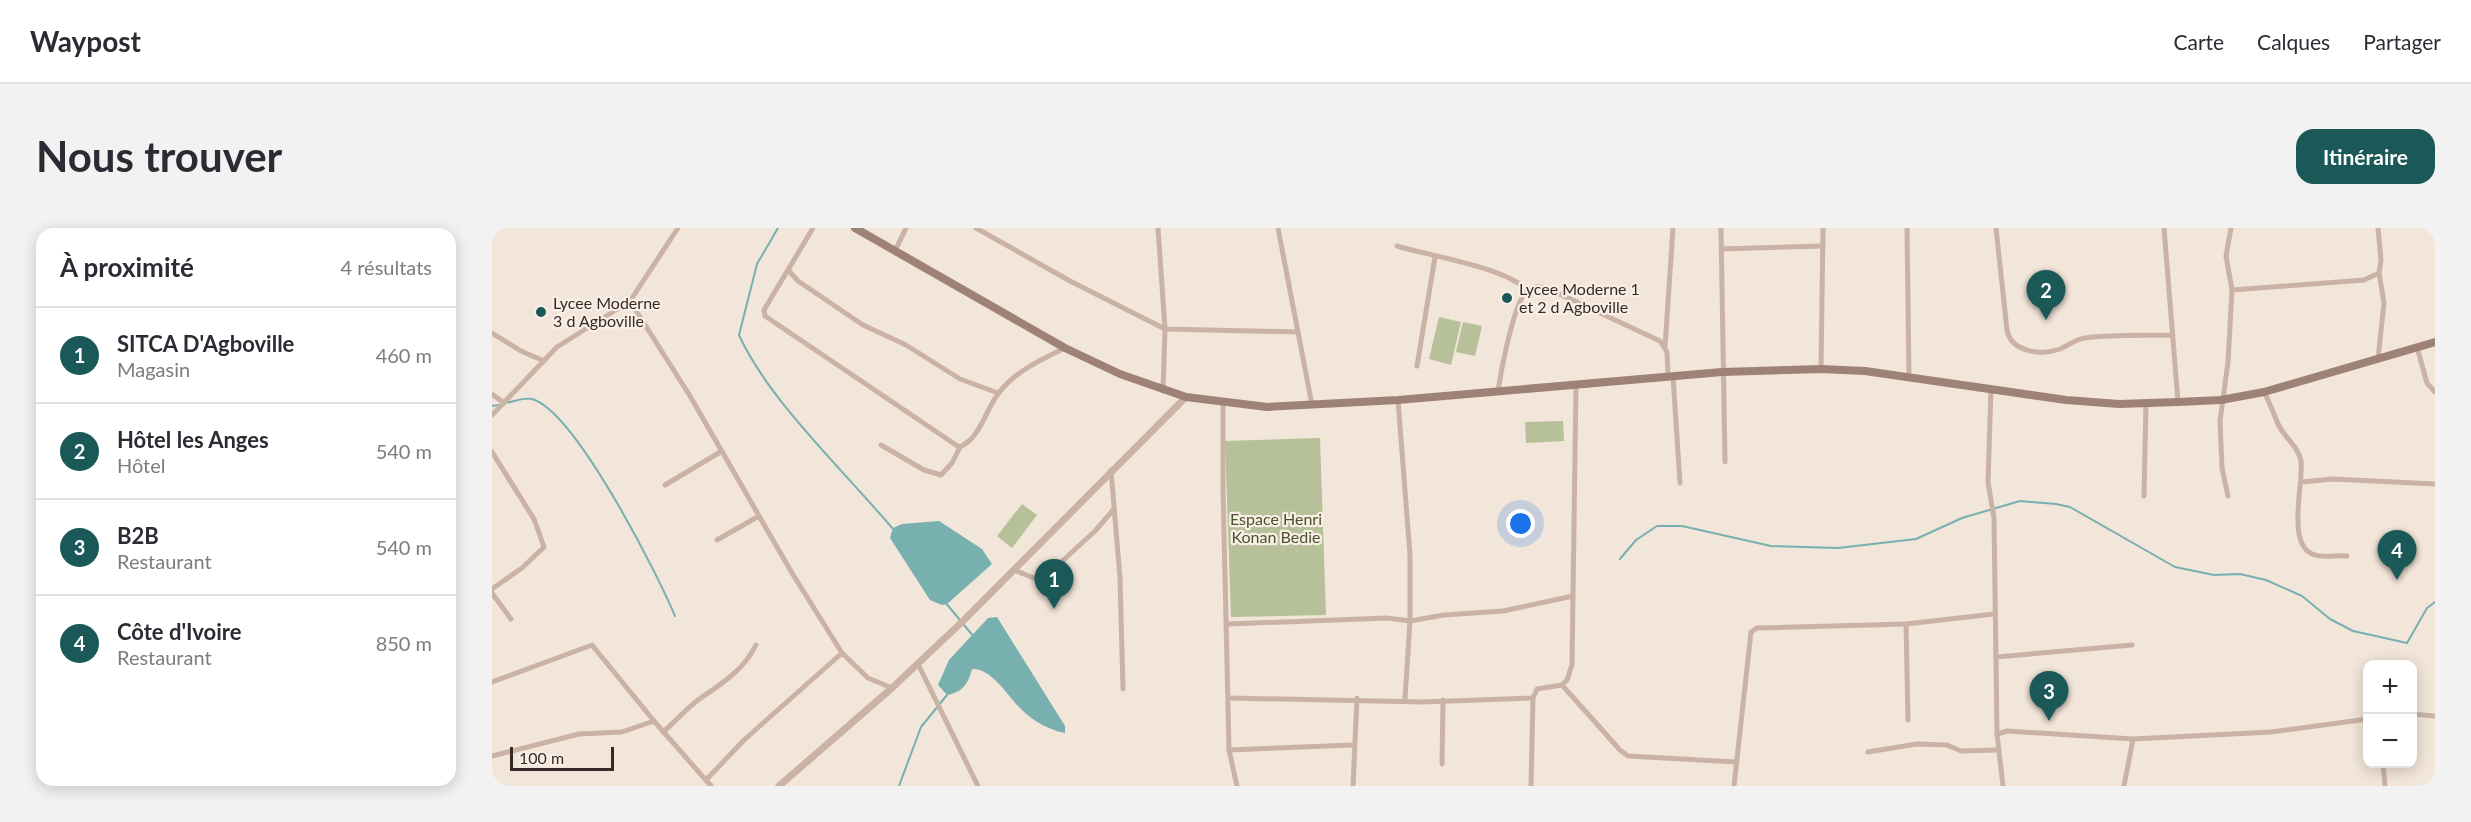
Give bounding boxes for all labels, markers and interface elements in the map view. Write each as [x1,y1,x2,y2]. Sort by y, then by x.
text: Waypost [30,24,141,58]
text: Carte [2173,29,2224,54]
text: Calques [2257,29,2330,54]
text: Partager [2363,29,2441,54]
button: Itinéraire [2296,129,2435,184]
text: Nous trouver [36,131,282,181]
text: À proximité [60,251,194,283]
text: 4 résultats [341,255,432,279]
pin: 2 [2026,270,2066,320]
place label: Lycee Moderne 1 et 2 d Agboville [1519,279,1640,316]
marker: Lycee Moderne 1 et 2 d Agboville [1500,291,1514,305]
place label: Lycee Moderne 3 d Agboville [553,293,661,330]
marker: Lycee Moderne 3 d Agboville [534,305,548,319]
text: SITCA D'Agboville [117,330,294,357]
text: 1 [74,343,85,367]
text: 460 m [376,343,432,367]
text: Magasin [117,357,190,381]
text: Hôtel les Anges [117,426,269,453]
text: 2 [74,439,85,463]
text: 540 m [376,439,432,463]
text: Hôtel [117,453,166,477]
park label: Espace Henri Konan Bedie [1230,509,1322,546]
your location [1506,509,1535,538]
text: B2B [117,522,159,549]
pin: 4 [2378,530,2416,580]
text: 3 [74,535,85,559]
text: 540 m [376,535,432,559]
text: Restaurant [117,549,212,573]
pin: 1 [1034,560,1074,609]
text: Côte d'Ivoire [117,618,242,645]
text: 4 [74,631,85,655]
text: 850 m [376,631,432,655]
text: Restaurant [117,645,212,669]
map controls [2363,660,2417,768]
button: + [2363,660,2417,714]
pin: 3 [2030,672,2068,721]
button: − [2363,714,2417,768]
scale bar [510,744,614,772]
text: 100 m [519,748,564,767]

